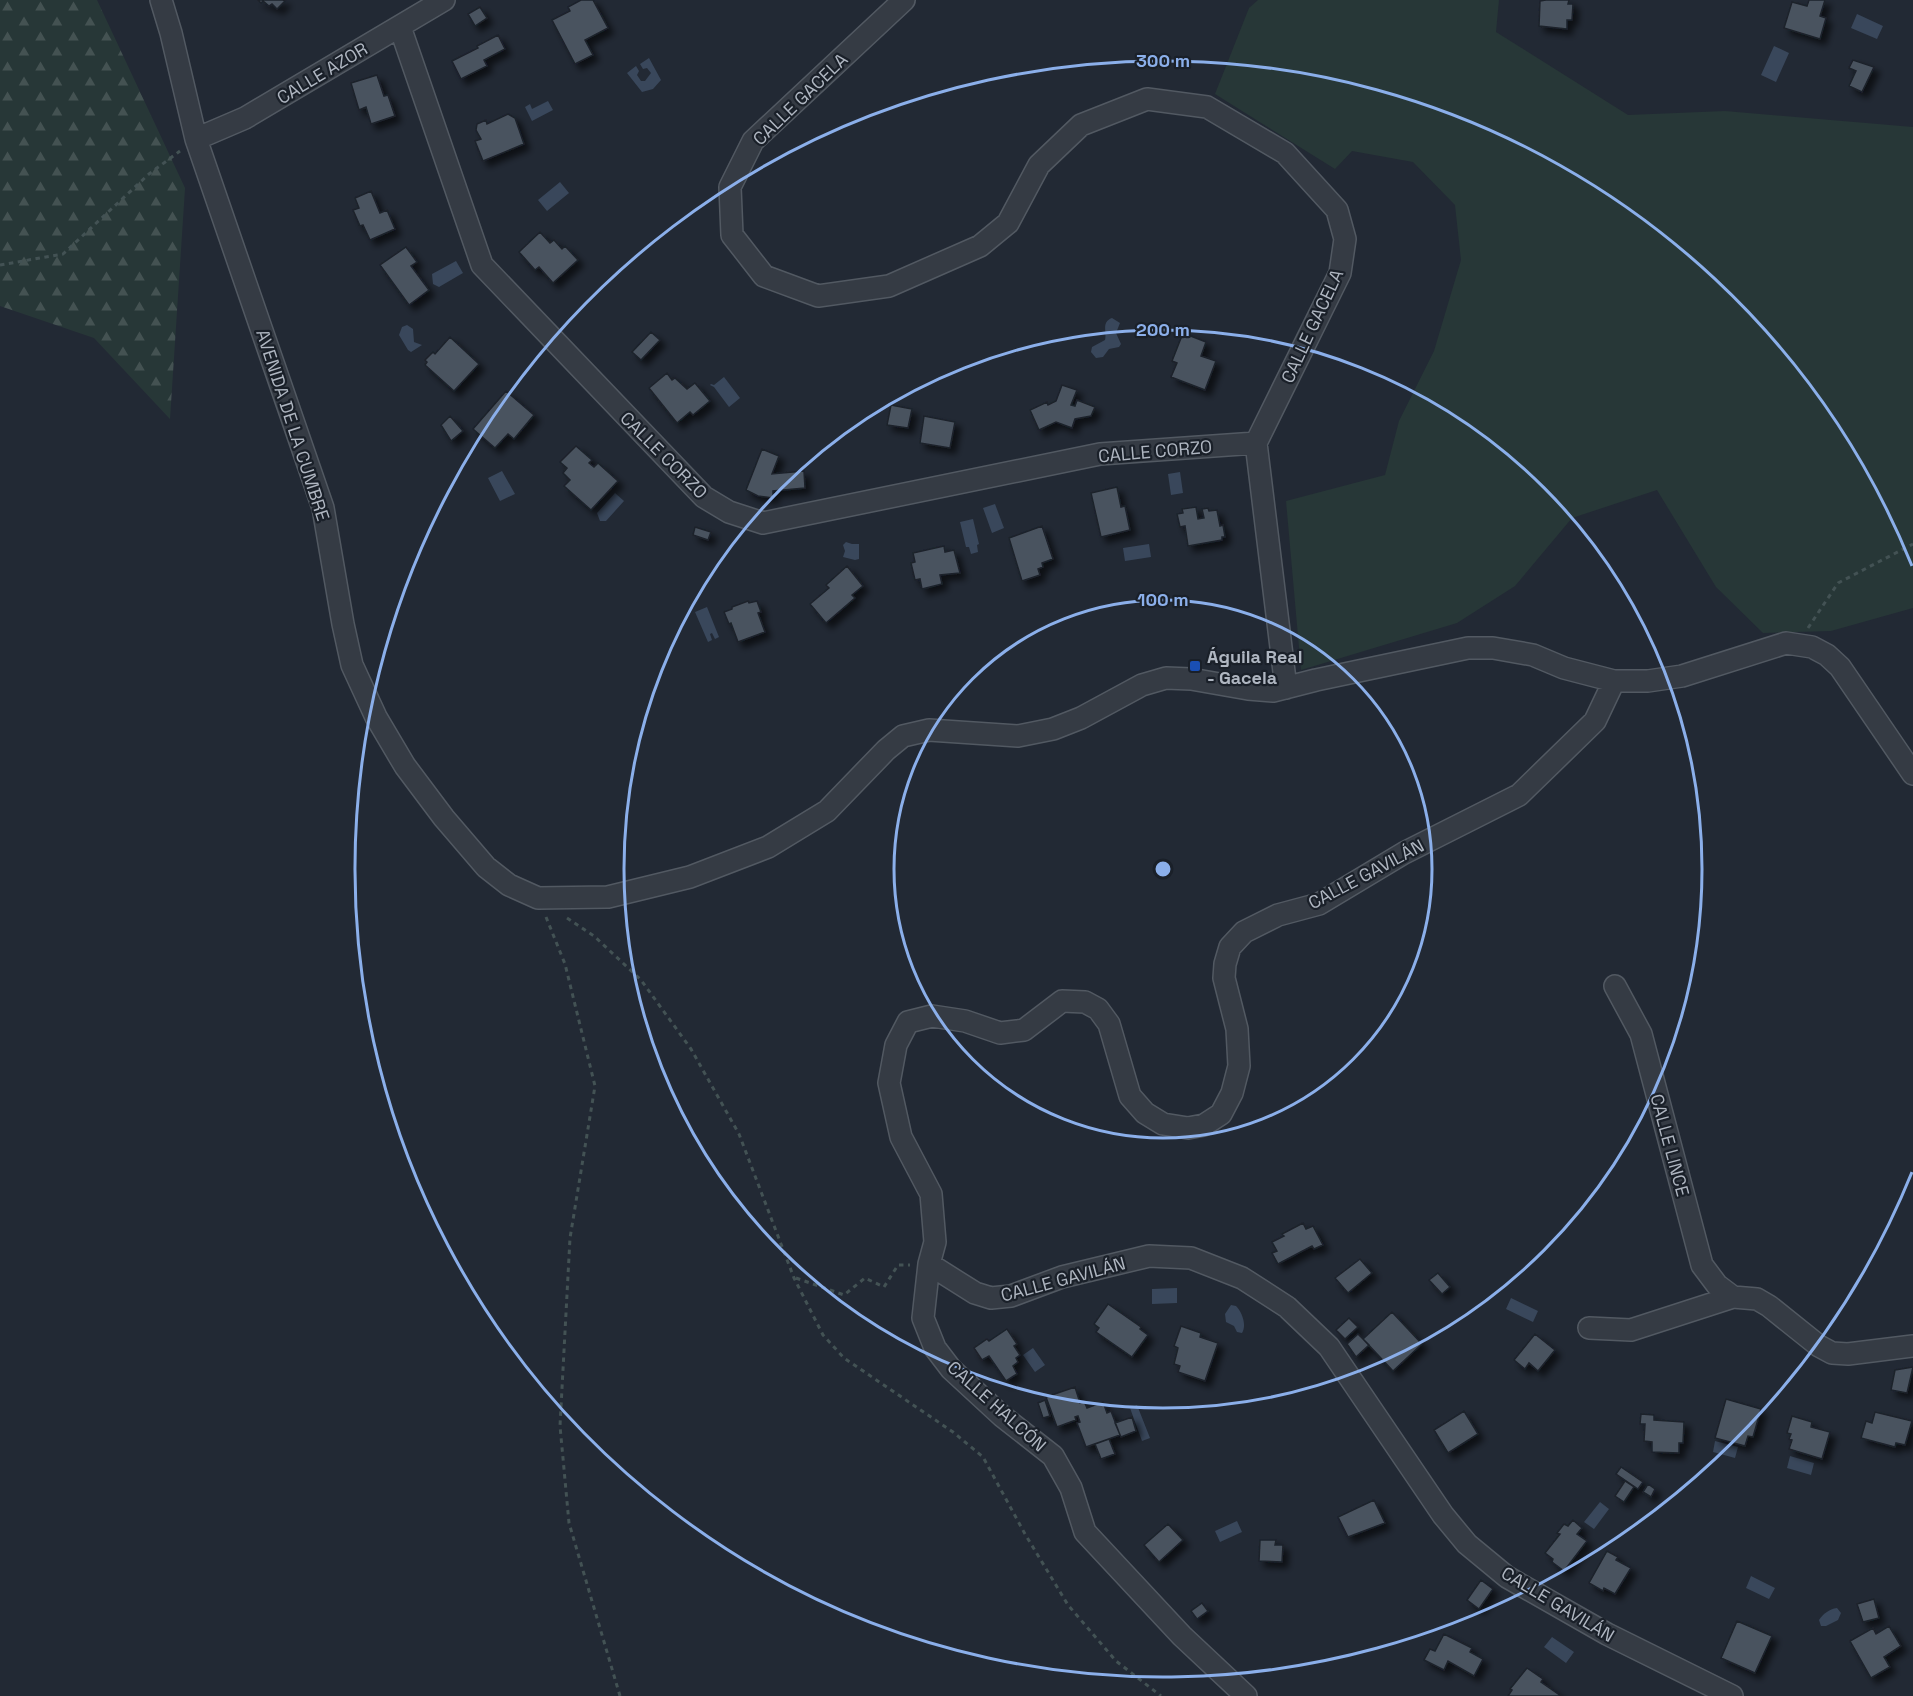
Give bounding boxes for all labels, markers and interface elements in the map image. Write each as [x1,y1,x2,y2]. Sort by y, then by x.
street label: CALLE AZOR [272,37,372,109]
street label: CALLE GACELA [748,48,852,150]
text: 300 m [1136,49,1190,72]
street label: CALLE GACELA [1276,265,1348,387]
text: 200 m [1136,318,1190,341]
street label: AVENIDA DE LA CUMBRE [251,326,335,524]
street label: CALLE CORZO [615,406,713,504]
street label: CALLE CORZO [1097,435,1213,467]
text: 100 m [1137,588,1189,611]
place label: Águila Real - Gacela [1207,645,1303,689]
marker: Águila Real - Gacela [1188,659,1202,673]
street label: CALLE GAVILÁN [1304,834,1428,914]
centre of rings [1153,859,1173,879]
street label: CALLE LINCE [1645,1091,1695,1199]
street label: CALLE GAVILÁN [998,1251,1128,1307]
street label: CALLE HALCÓN [943,1356,1051,1456]
street label: CALLE GAVILÁN [1497,1561,1619,1647]

